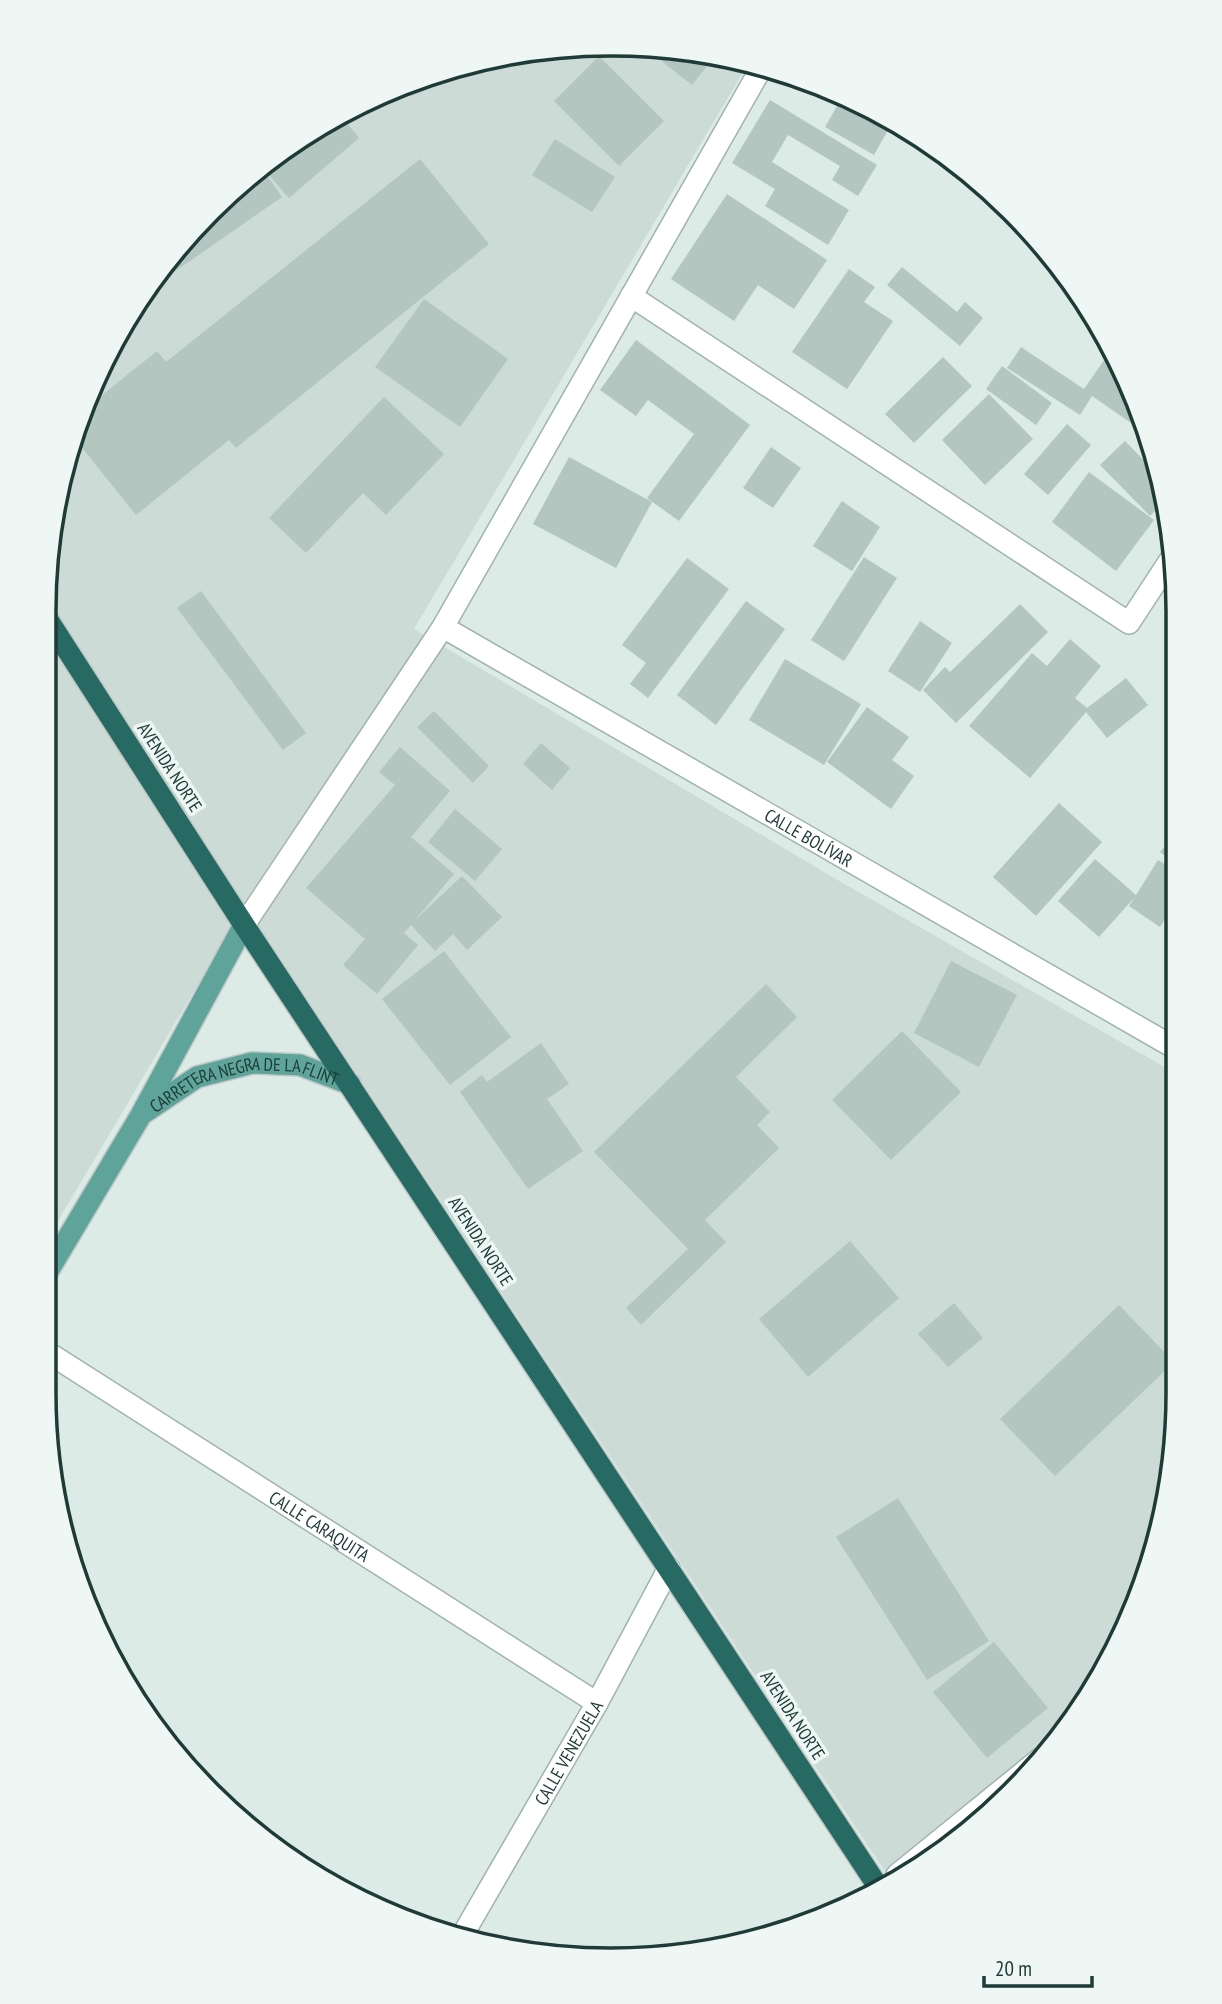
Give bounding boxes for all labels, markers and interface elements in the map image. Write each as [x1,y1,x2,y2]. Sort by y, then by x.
street label: AVENIDA NORTE [133,718,207,816]
street label: CALLE BOLÍVAR [761,803,857,872]
street label: CARRETERA NEGRA DE LA FLINT [145,1052,342,1117]
street label: AVENIDA NORTE [444,1192,518,1290]
street label: CALLE CARAQUITA [265,1485,375,1567]
street label: AVENIDA NORTE [756,1666,830,1764]
street label: CALLE VENEZUELA [529,1696,608,1809]
scale bar [984,1944,1092,1988]
text: 20 m [995,1955,1032,1982]

